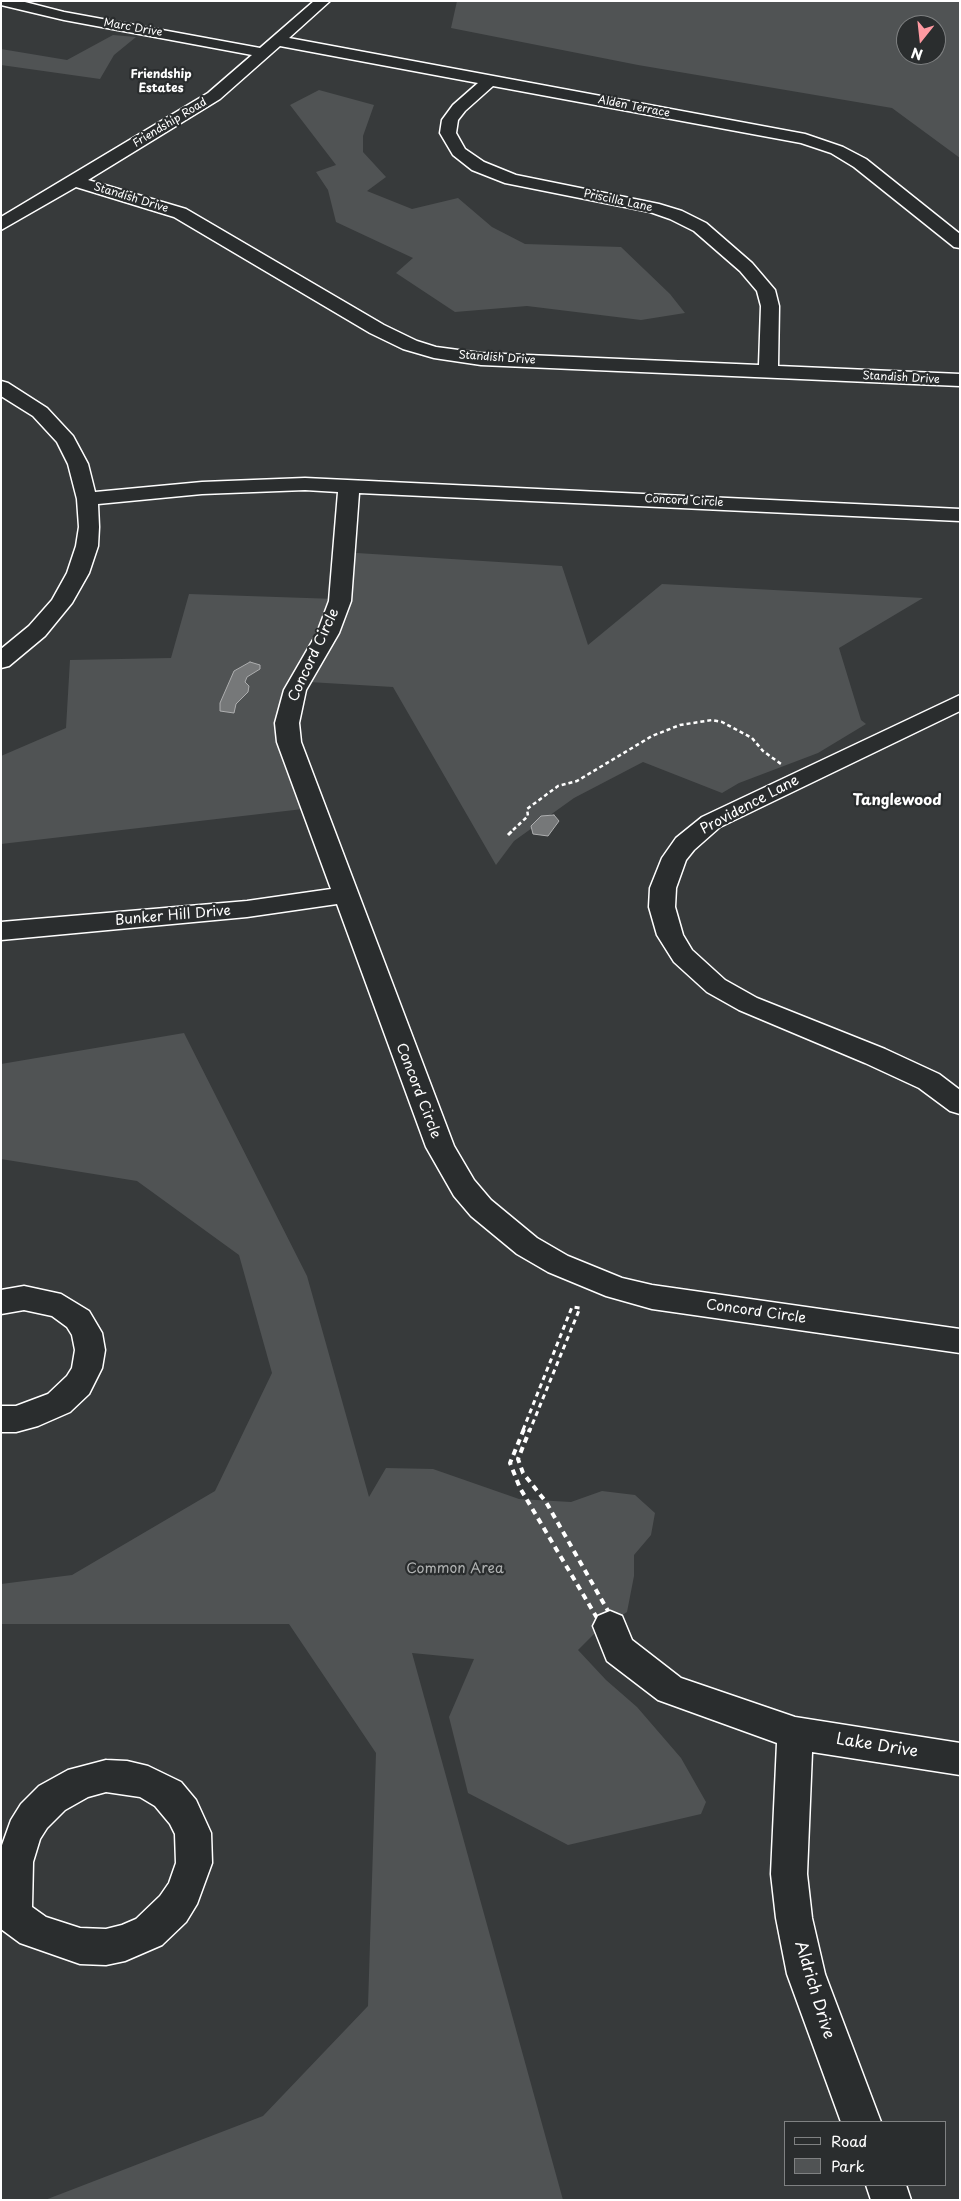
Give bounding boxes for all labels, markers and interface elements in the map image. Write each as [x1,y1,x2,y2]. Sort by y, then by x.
north arrow [896,15,946,65]
street label: Marc Drive [103,16,163,40]
text: N [909,42,925,66]
district label: Friendship Estates [130,68,192,96]
street label: Alden Terrace [597,94,671,120]
street label: Friendship Road [131,96,209,150]
street label: Standish Drive [92,180,170,216]
street label: Priscilla Lane [582,187,654,215]
street label: Standish Drive [458,349,536,367]
street label: Standish Drive [862,369,940,387]
street label: Concord Circle [644,492,724,510]
street label: Concord Circle [285,606,343,704]
street label: Providence Lane [698,772,802,838]
district label: Tanglewood [853,792,941,810]
street label: Bunker Hill Drive [115,903,231,929]
street label: Concord Circle [392,1041,444,1141]
street label: Concord Circle [705,1297,807,1327]
park label: Common Area [406,1561,504,1577]
street label: Lake Drive [835,1730,919,1762]
street label: Aldrich Drive [790,1939,838,2041]
legend [784,2121,946,2186]
text: Road [831,2129,867,2152]
text: Park [831,2154,865,2177]

